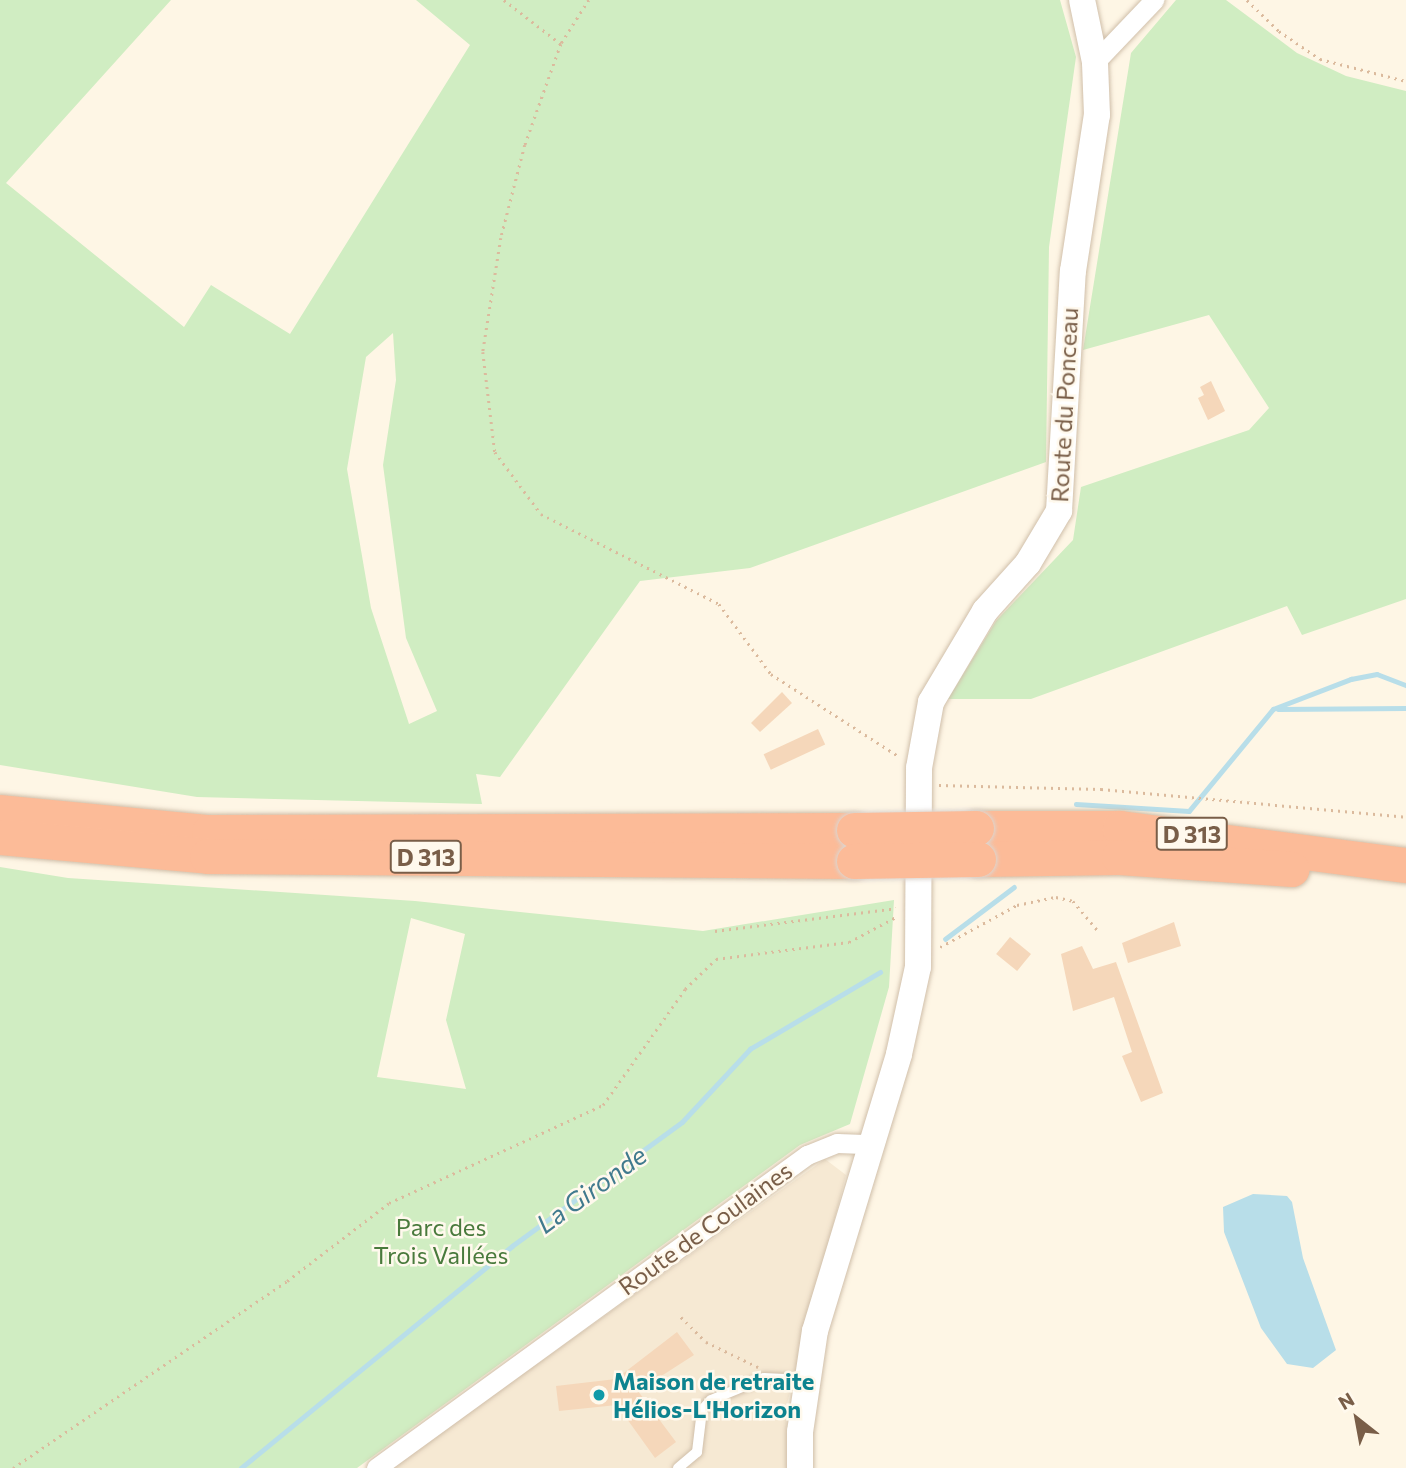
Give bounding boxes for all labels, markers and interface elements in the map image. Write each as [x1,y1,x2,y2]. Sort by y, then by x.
street label: Route du Ponceau [1045,307,1083,503]
road number: D 313 [1155,814,1229,854]
road number: D 313 [389,838,463,876]
water label: La Gironde [530,1139,652,1239]
street label: Route de Coulaines [613,1155,797,1301]
park label: Parc des Trois Vallées [374,1213,508,1269]
place label: Maison de retraite Hélios-L'Horizon [613,1367,814,1423]
north arrow [1322,1384,1392,1454]
marker: Maison de retraite Hélios-L'Horizon [591,1387,607,1403]
text: N [1334,1387,1358,1414]

